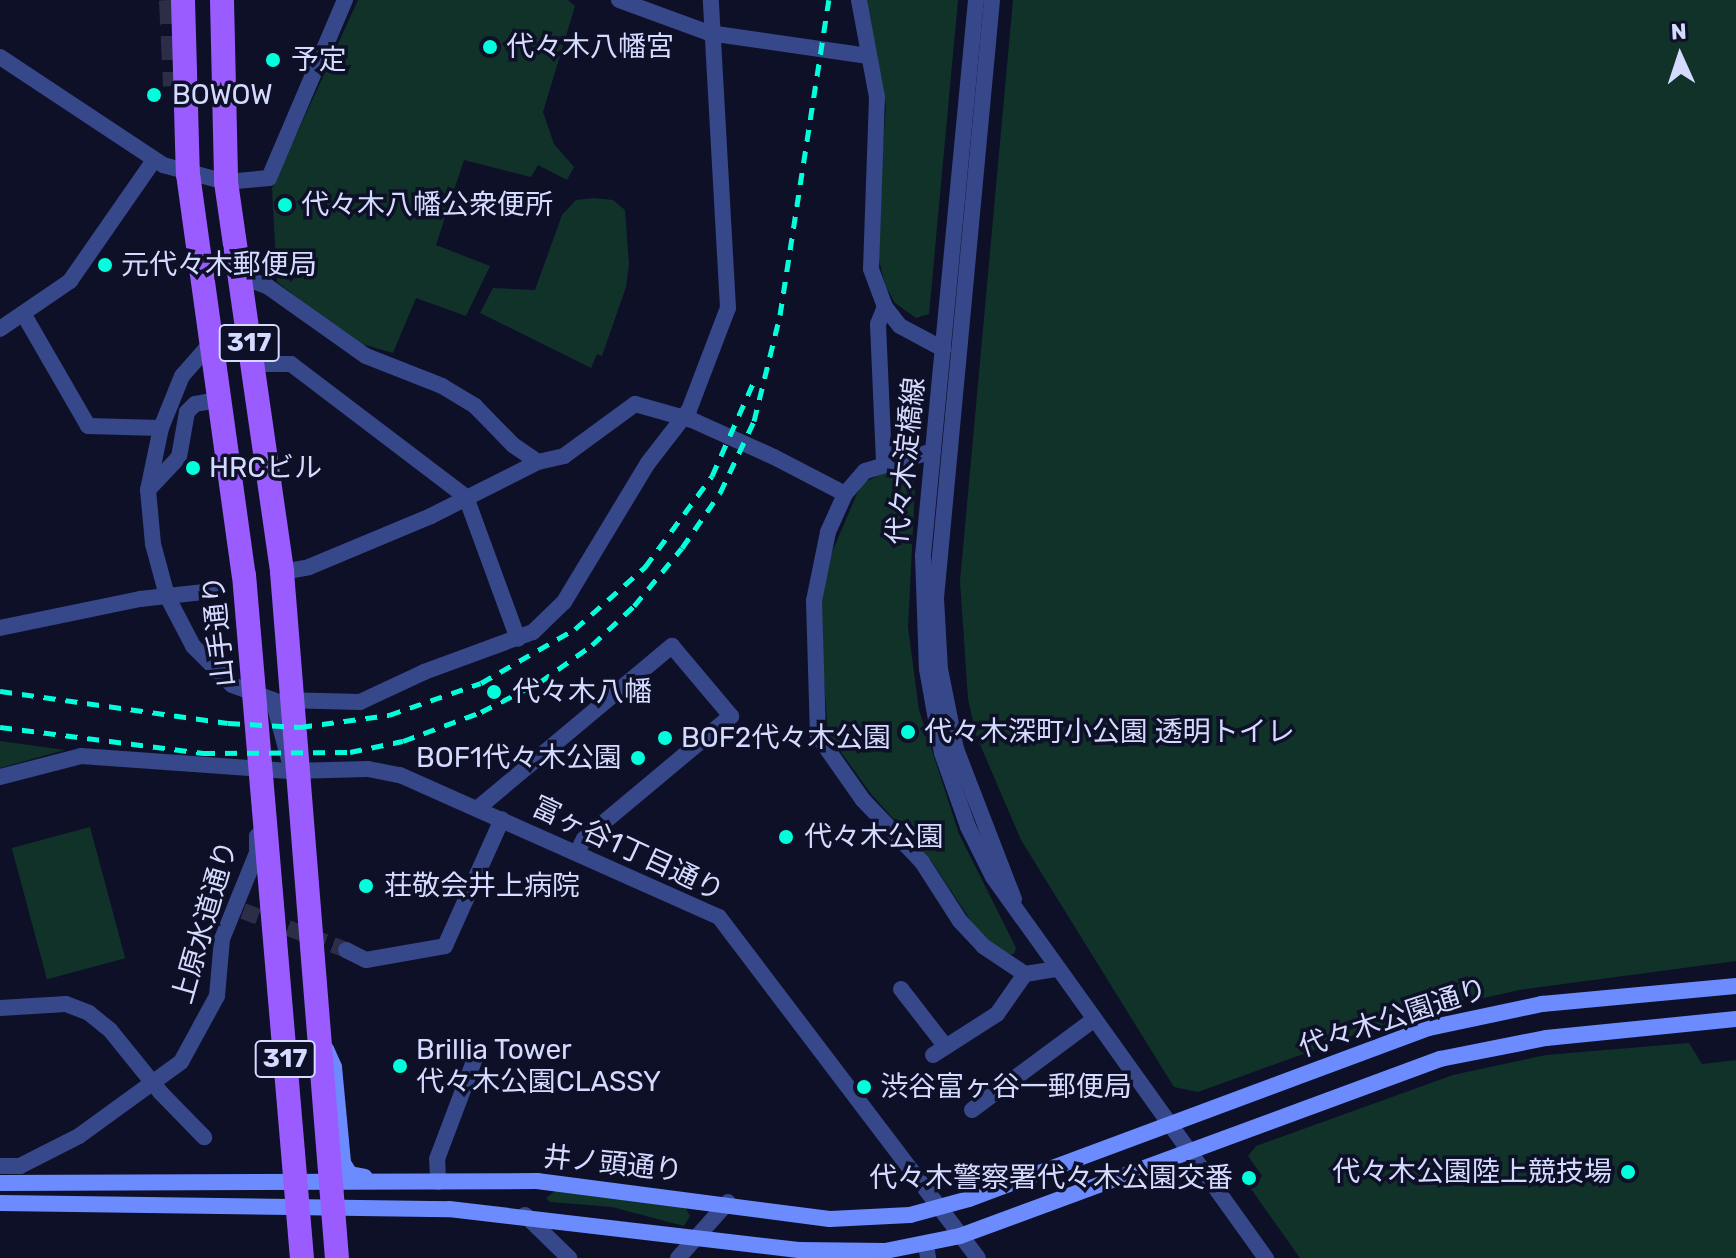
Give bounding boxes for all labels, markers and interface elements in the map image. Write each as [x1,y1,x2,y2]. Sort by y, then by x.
north arrow [1640,16,1720,96]
text: N [1670,18,1687,45]
place label: 代々木八幡宮 [506,30,674,64]
marker: 代々木八幡宮 [481,38,499,56]
place label: 予定 [291,43,347,77]
marker: 予定 [262,49,284,71]
place label: BOWOW [172,78,273,112]
marker: BOWOW [143,84,165,106]
place label: 代々木八幡公衆便所 [301,188,553,222]
marker: 代々木八幡公衆便所 [276,196,294,214]
place label: 元代々木郵便局 [121,248,317,282]
marker: 元代々木郵便局 [96,256,114,274]
road number: 317 [217,321,281,365]
street label: 代々木淀橋線 [881,376,931,546]
place label: HRCビル [209,451,322,485]
marker: HRCビル [184,459,202,477]
street label: 山手通り [196,574,242,688]
place label: 代々木八幡 [512,675,652,709]
marker: 代々木八幡 [483,681,505,703]
place label: 代々木深町小公園 透明トイレ [924,715,1295,749]
place label: BOF2代々木公園 [681,721,891,755]
marker: 代々木深町小公園 透明トイレ [899,723,917,741]
marker: BOF2代々木公園 [656,729,674,747]
place label: BOF1代々木公園 [416,741,622,775]
marker: BOF1代々木公園 [629,749,647,767]
street label: 富ヶ谷1丁目通り [527,790,729,908]
place label: 代々木公園 [804,820,944,854]
marker: 代々木公園 [775,826,797,848]
street label: 上原水道通り [166,837,244,1007]
place label: 荘敬会井上病院 [384,869,580,903]
marker: 荘敬会井上病院 [355,875,377,897]
street label: 代々木公園通り [1295,972,1491,1064]
place label: Brillia Tower 代々木公園CLASSY [416,1033,661,1099]
road number: 317 [253,1037,317,1081]
marker: Brillia Tower 代々木公園CLASSY [391,1057,409,1075]
place label: 渋谷富ヶ谷一郵便局 [880,1070,1132,1104]
marker: 渋谷富ヶ谷一郵便局 [855,1078,873,1096]
street label: 井ノ頭通り [542,1140,684,1188]
place label: 代々木公園陸上競技場 [1332,1155,1612,1189]
place label: 代々木警察署代々木公園交番 [869,1161,1233,1195]
marker: 代々木公園陸上競技場 [1619,1163,1637,1181]
marker: 代々木警察署代々木公園交番 [1240,1169,1258,1187]

